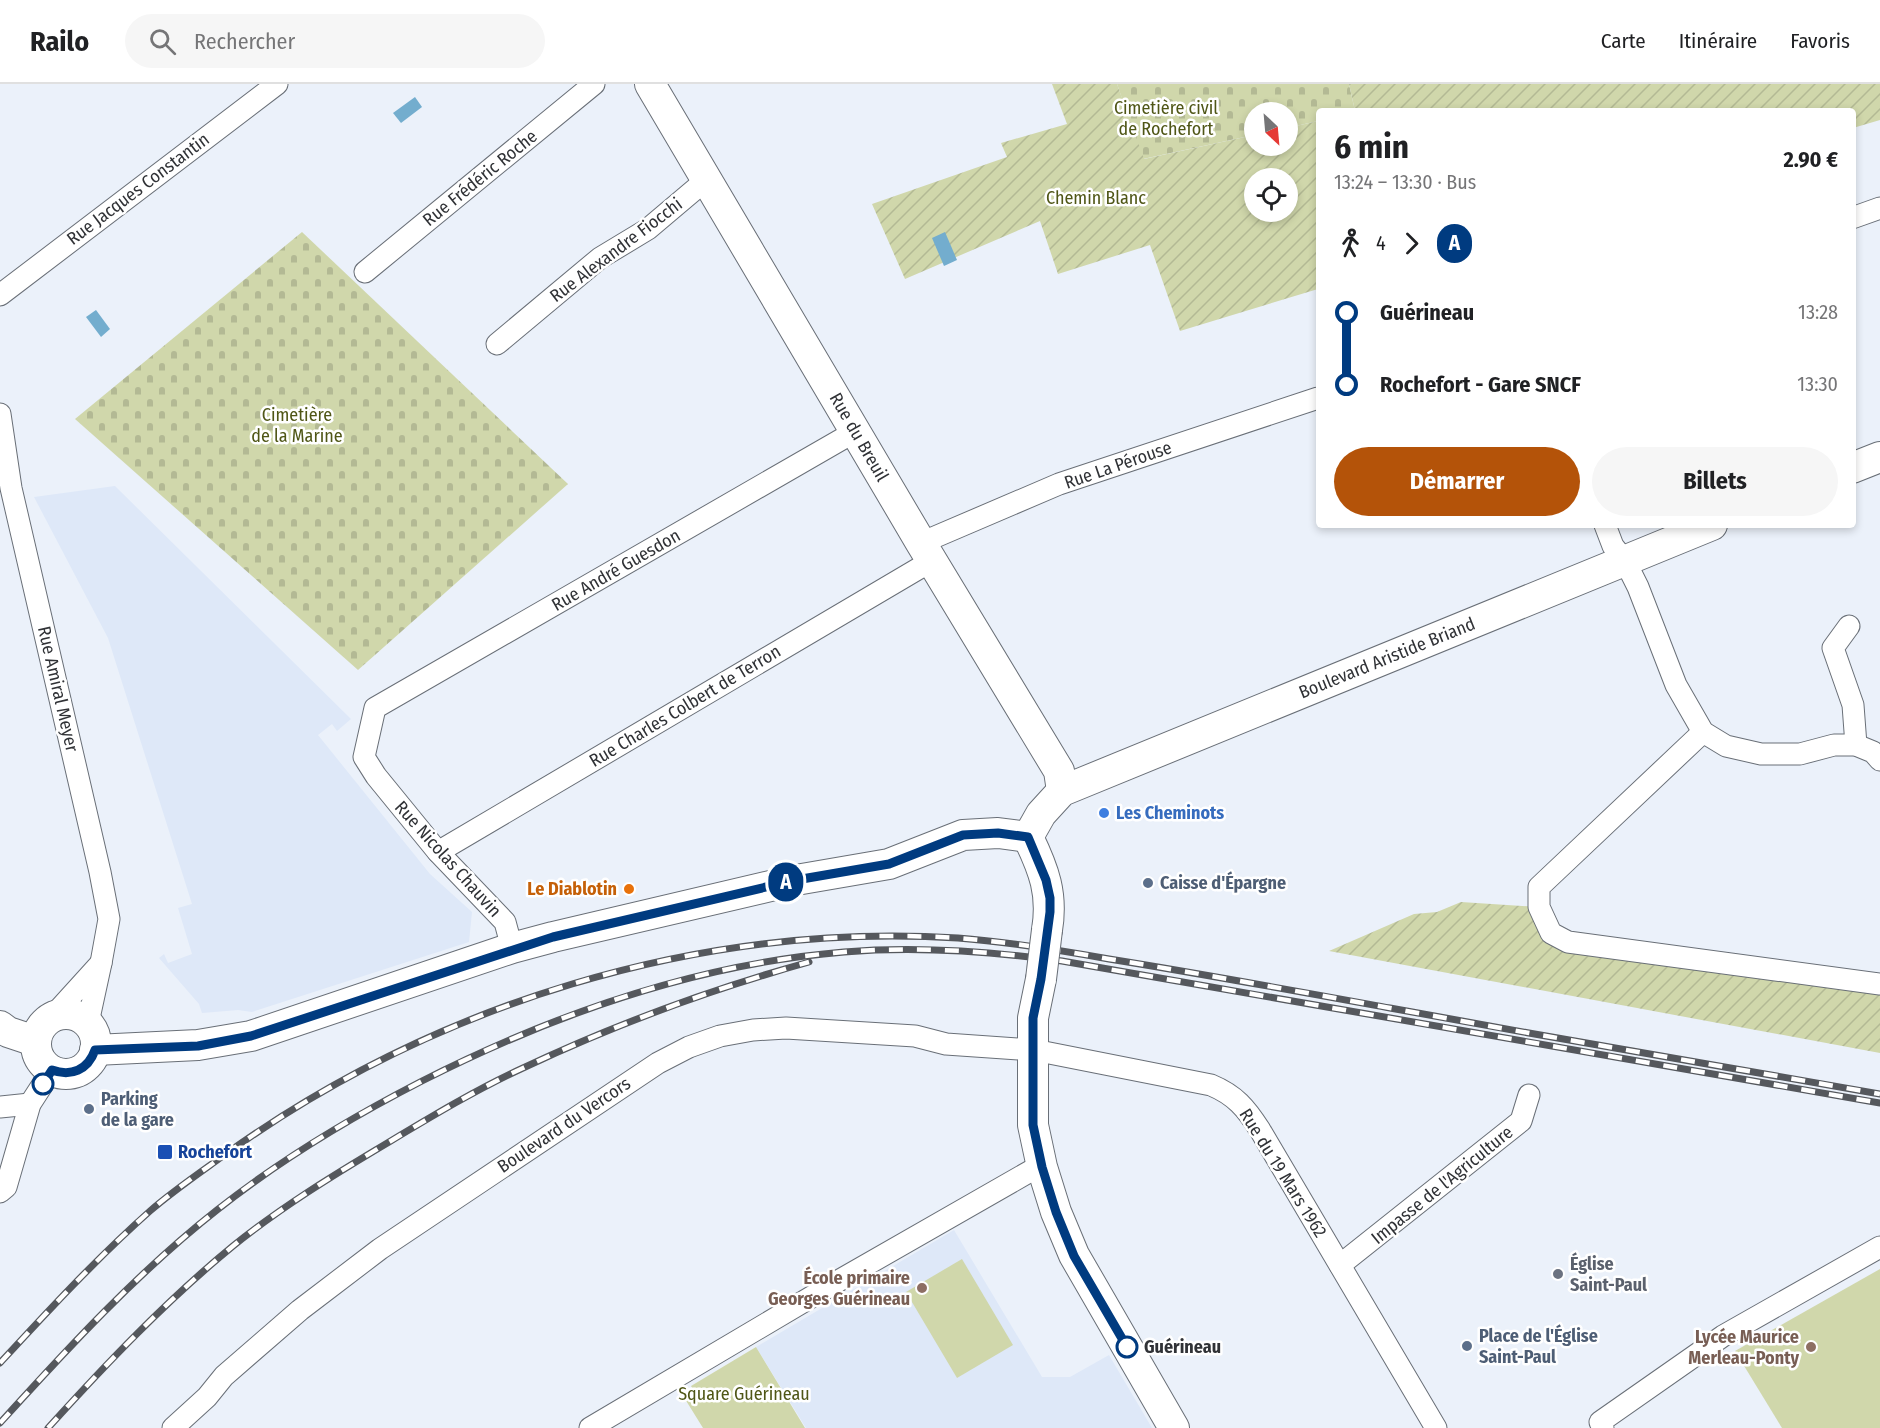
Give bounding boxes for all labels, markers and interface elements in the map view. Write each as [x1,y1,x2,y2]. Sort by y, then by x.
search box [125,14,545,68]
text: Railo [30,25,89,58]
icon: search [146,25,179,58]
text: Rechercher [194,28,295,55]
text: Carte [1601,28,1646,54]
text: Itinéraire [1679,28,1757,54]
text: Favoris [1790,28,1850,54]
park label: Cimetière civil de Rochefort [1114,97,1218,140]
north arrow [1244,102,1298,156]
map controls [1244,102,1298,222]
street label: Rue Frédéric Roche [418,125,542,231]
text: 6 min [1334,127,1409,167]
street label: Rue Jacques Constantin [62,128,214,250]
text: 2.90 € [1784,146,1838,173]
button: locate [1244,168,1298,222]
text: 13:24 – 13:30 · Bus [1334,170,1476,194]
park label: Chemin Blanc [1046,187,1146,209]
street label: Rue Alexandre Fiocchi [545,193,687,307]
icon: walk [1334,227,1367,260]
icon: forward [1395,227,1428,260]
text: A [1449,230,1460,256]
text: 4 [1376,231,1386,255]
text: Guérineau [1380,299,1474,326]
text: 13:28 [1798,300,1838,324]
text: Rochefort - Gare SNCF [1380,371,1581,398]
text: 13:30 [1797,372,1838,396]
street label: Rue du Breuil [825,389,893,486]
park label: Cimetière de la Marine [251,404,343,447]
street label: Rue La Pérouse [1061,436,1175,494]
button: Démarrer [1334,447,1580,516]
button: Billets [1592,447,1838,516]
street label: Rue André Guesdon [548,524,684,616]
street label: Boulevard Aristide Briand [1296,613,1478,703]
street label: Rue Amiral Meyer [33,624,83,755]
street label: Rue Charles Colbert de Terron [585,640,785,772]
street label: Rue Nicolas Chauvin [390,796,506,922]
place label: Les Cheminots [1116,802,1224,824]
marker: Les Cheminots [1097,806,1111,820]
line badge: A [766,862,806,902]
text: A [780,869,792,895]
place label: Caisse d'Épargne [1160,871,1286,894]
marker: Caisse d'Épargne [1141,876,1155,890]
place label: Le Diablotin [527,878,617,900]
marker: Le Diablotin [622,882,636,896]
street label: Boulevard du Vercors [493,1072,635,1178]
unlabelled marker [32,1073,54,1095]
place label: Parking de la gare [101,1088,174,1131]
marker: Parking de la gare [82,1102,96,1116]
street label: Rue du 19 Mars 1962 [1235,1105,1331,1241]
street label: Impasse de l'Agriculture [1367,1121,1517,1249]
place label: Rochefort [178,1141,253,1163]
marker: Rochefort [156,1143,174,1161]
place label: Église Saint-Paul [1570,1252,1647,1296]
place label: École primaire Georges Guérineau [768,1266,910,1310]
marker: Église Saint-Paul [1551,1267,1565,1281]
marker: École primaire Georges Guérineau [915,1281,929,1295]
place label: Place de l'Église Saint-Paul [1479,1324,1598,1368]
place label: Lycée Maurice Merleau-Ponty [1688,1326,1799,1369]
marker: Guérineau [1116,1336,1138,1358]
place label: Guérineau [1144,1336,1221,1358]
marker: Place de l'Église Saint-Paul [1460,1339,1474,1353]
marker: Lycée Maurice Merleau-Ponty [1804,1340,1818,1354]
park label: Square Guérineau [678,1383,810,1405]

